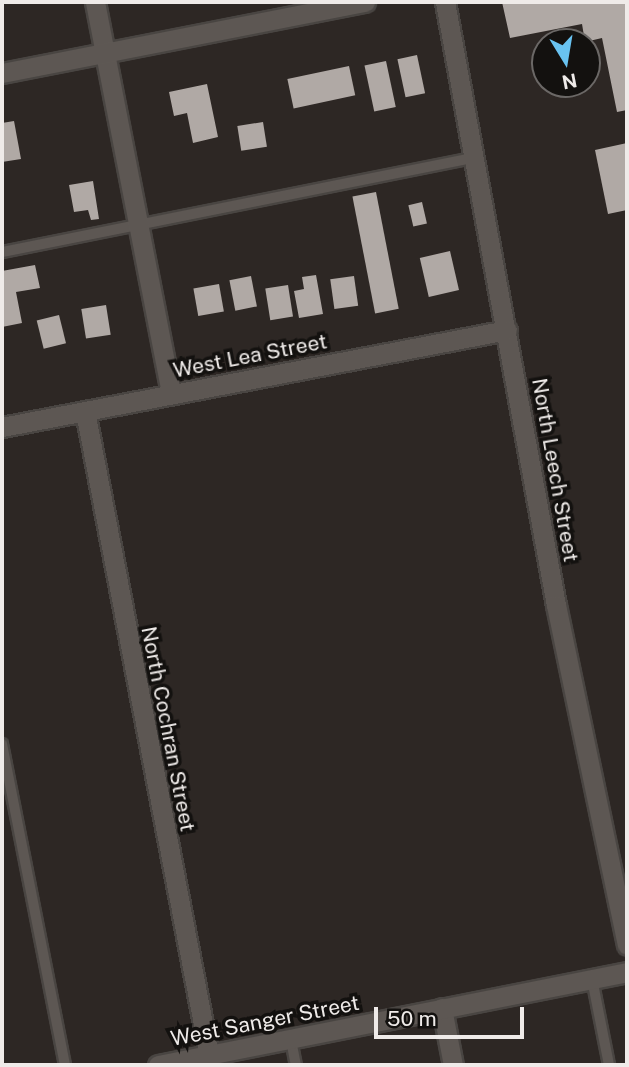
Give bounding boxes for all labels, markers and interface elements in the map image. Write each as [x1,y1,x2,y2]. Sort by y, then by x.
north arrow [531,28,601,98]
text: N [560,69,579,94]
street label: West Lea Street [171,329,329,383]
street label: North Leech Street [526,376,584,564]
street label: North Cochran Street [136,624,200,834]
street label: West Sanger Street [169,990,361,1052]
scale bar [377,993,528,1038]
text: 50 m [387,1006,437,1031]

